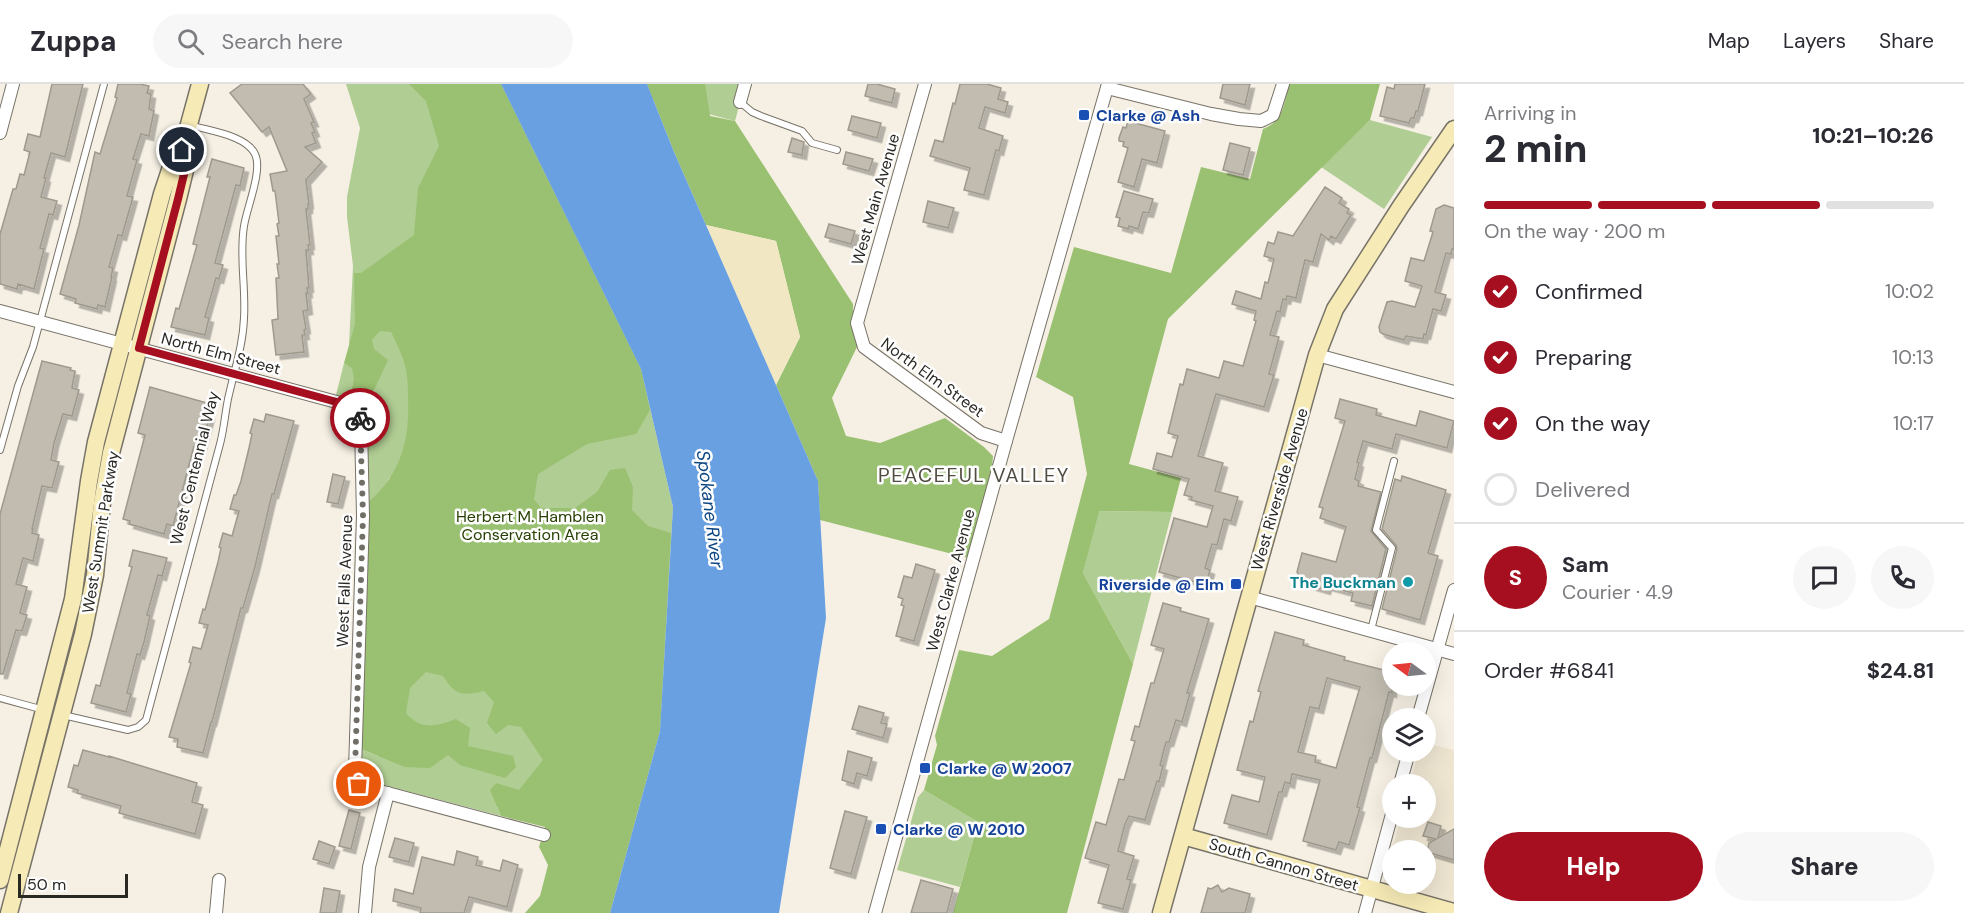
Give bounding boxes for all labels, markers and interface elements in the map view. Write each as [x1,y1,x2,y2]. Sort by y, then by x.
search box [153,14,573,68]
text: Zuppa [30,23,117,60]
icon: search [174,25,207,58]
text: Search here [222,27,343,56]
text: Map [1708,27,1750,55]
text: Layers [1783,27,1846,55]
text: Share [1879,27,1934,55]
text: Arriving in [1484,100,1576,126]
place label: Clarke @ Ash [1096,105,1200,126]
marker: Clarke @ Ash [1077,108,1091,122]
text: 10:21–10:26 [1812,121,1934,150]
text: 2 min [1484,123,1588,174]
pin [156,124,207,175]
street label: West Main Avenue [847,131,904,267]
icon: home [165,133,198,166]
text: On the way · 200 m [1484,218,1665,244]
icon: check [1484,275,1517,308]
text: Confirmed [1535,277,1643,306]
text: 10:02 [1885,278,1934,304]
street label: North Elm Street [159,327,283,379]
street label: North Elm Street [877,333,988,422]
icon: check [1484,341,1517,374]
text: Preparing [1535,343,1632,372]
text: 10:13 [1892,344,1934,370]
courier [330,388,390,448]
street label: West Centennial Way [165,389,224,547]
icon: bike [344,402,377,435]
street label: West Riverside Avenue [1246,406,1313,573]
icon: check [1484,407,1517,440]
text: On the way [1535,409,1650,438]
text: 10:17 [1893,410,1934,436]
street label: West Summit Parkway [77,449,124,615]
water label: Spokane River [691,449,729,570]
district label: PEACEFUL VALLEY [878,462,1070,488]
text: Delivered [1535,475,1630,504]
park label: Herbert M. Hamblen Conservation Area [456,506,604,545]
street label: West Clarke Avenue [921,506,980,654]
street label: West Falls Avenue [332,514,357,648]
button: chat [1793,546,1856,609]
button: phone [1871,546,1934,609]
text: Sam [1562,550,1609,579]
text: S [1509,563,1522,592]
place label: The Buckman [1290,572,1396,593]
place label: Riverside @ Elm [1099,574,1224,595]
marker: The Buckman [1401,575,1415,589]
marker: Riverside @ Elm [1229,577,1243,591]
text: Courier · 4.9 [1562,579,1673,605]
north arrow [1382,642,1436,696]
map controls [1382,642,1436,894]
text: Order #6841 [1484,656,1614,685]
text: $24.81 [1867,656,1934,685]
button: layers [1382,708,1436,762]
pin [333,758,384,809]
place label: Clarke @ W 2007 [937,758,1072,779]
marker: Clarke @ W 2007 [918,761,932,775]
icon: bag [342,767,375,800]
button: + [1382,774,1436,828]
place label: Clarke @ W 2010 [893,819,1025,840]
marker: Clarke @ W 2010 [874,822,888,836]
button: Help [1484,832,1703,901]
button: Share [1715,832,1934,901]
street label: South Cannon Street [1207,833,1361,896]
button: − [1382,840,1436,894]
scale bar [18,871,128,898]
text: 50 m [27,874,66,895]

